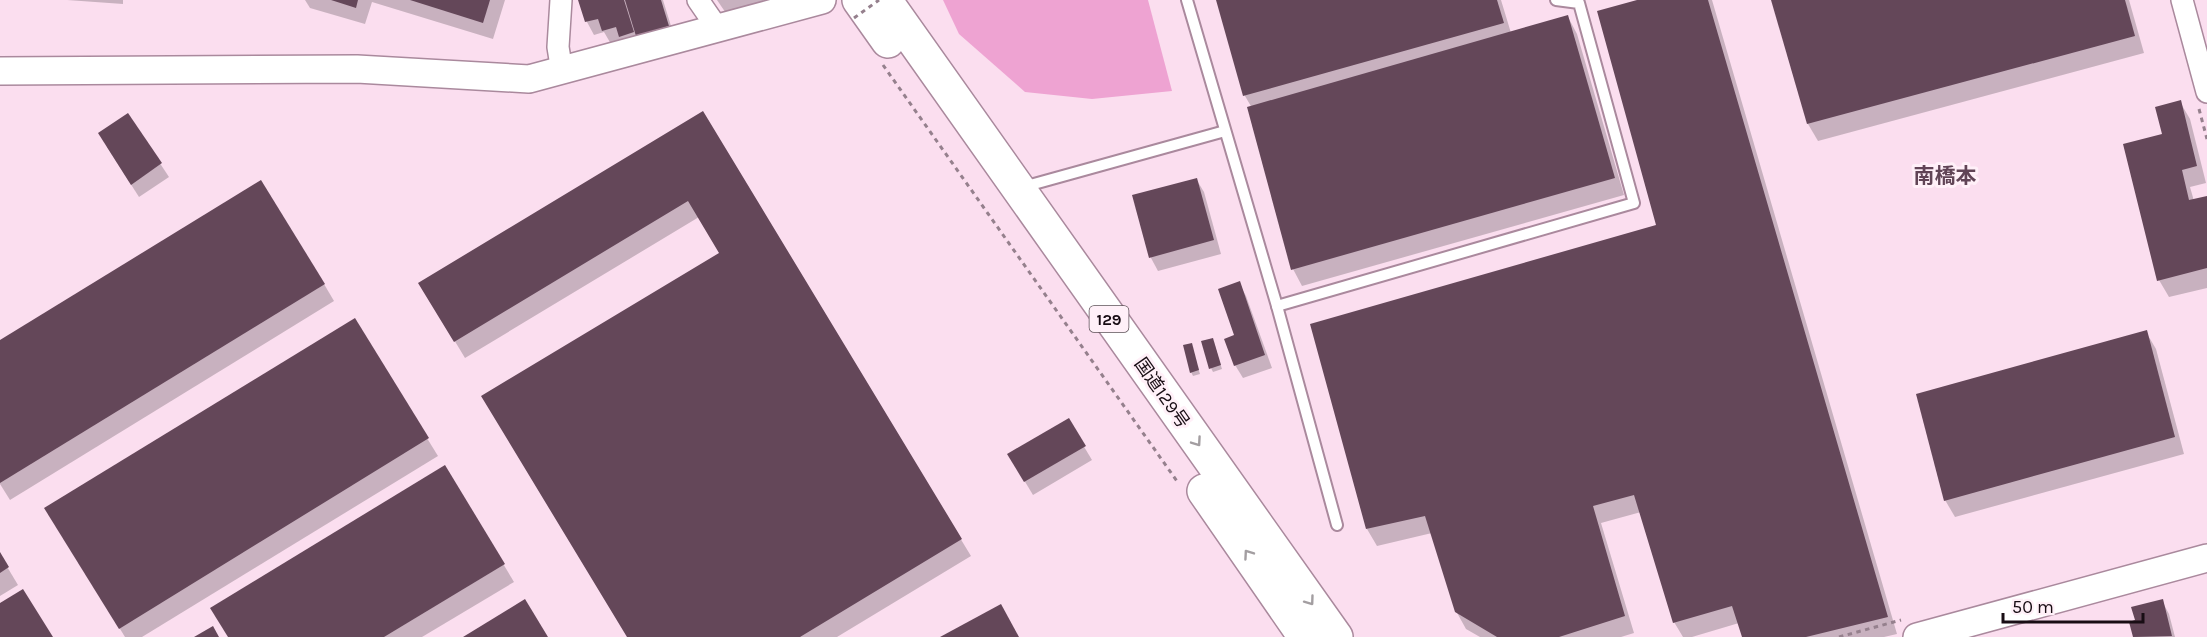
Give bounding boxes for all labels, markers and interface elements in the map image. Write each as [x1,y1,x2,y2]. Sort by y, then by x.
district label: 南橋本 [1914,164,1977,188]
road number: 129 [1090,306,1128,332]
street label: 国道129号 [1130,354,1194,432]
one-way arrow [1190,436,1201,447]
one-way arrow [1244,550,1255,561]
scale bar [2003,586,2142,624]
one-way arrow [1303,594,1314,605]
text: 50 m [2012,596,2054,618]

